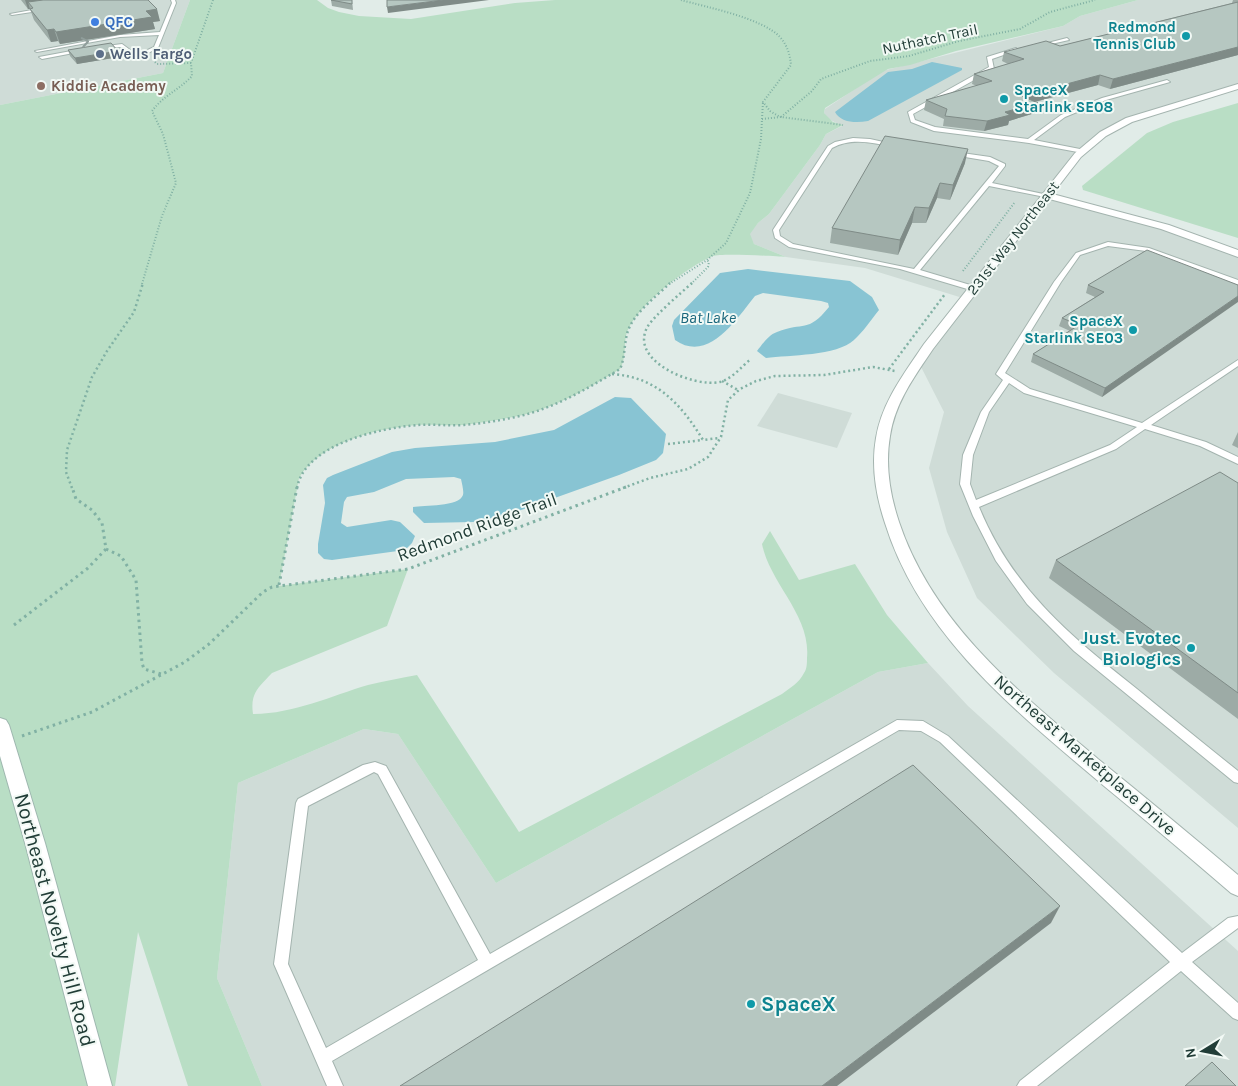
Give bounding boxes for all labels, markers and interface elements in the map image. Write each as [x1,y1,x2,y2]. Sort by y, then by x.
place label: QFC [105,13,133,31]
marker: QFC [89,16,101,28]
place label: Redmond Tennis Club [1093,18,1176,53]
street label: Nuthatch Trail [881,20,979,58]
marker: Redmond Tennis Club [1180,30,1192,42]
one-way arrow [81,38,90,48]
place label: Wells Fargo [110,45,192,63]
marker: Wells Fargo [94,48,106,60]
place label: Kiddie Academy [51,77,166,95]
marker: Kiddie Academy [35,80,47,92]
place label: SpaceX Starlink SE08 [1014,81,1113,116]
marker: SpaceX Starlink SE08 [998,93,1010,105]
street label: 231st Way Northeast [963,177,1063,298]
water label: Bat Lake [680,308,737,327]
place label: SpaceX Starlink SE03 [1024,312,1123,347]
marker: SpaceX Starlink SE03 [1127,324,1139,336]
street label: Redmond Ridge Trail [394,488,560,566]
place label: Just. Evotec Biologics [1080,627,1181,670]
marker: Just. Evotec Biologics [1185,642,1197,654]
street label: Northeast Marketplace Drive [989,670,1181,840]
street label: Northeast Novelty Hill Road [10,791,100,1049]
place label: SpaceX [761,992,836,1016]
marker: SpaceX [745,998,757,1010]
north arrow [1178,1026,1228,1076]
text: N [1181,1047,1200,1060]

